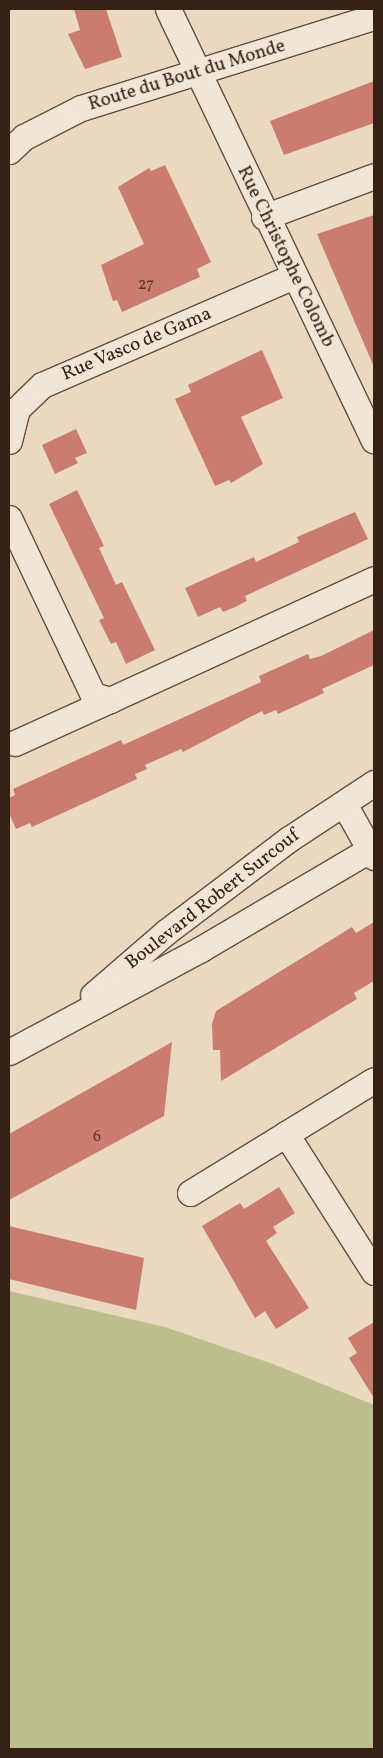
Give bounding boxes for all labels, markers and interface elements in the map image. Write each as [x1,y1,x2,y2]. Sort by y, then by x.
street label: Route du Bout du Monde [86,35,288,117]
street label: Rue Christophe Colomb [231,163,339,351]
house number: 27 [138,275,154,295]
street label: Rue Vasco de Gama [58,303,216,387]
street label: Boulevard Robert Surcouf [121,825,305,975]
house number: 6 [93,1127,101,1147]

